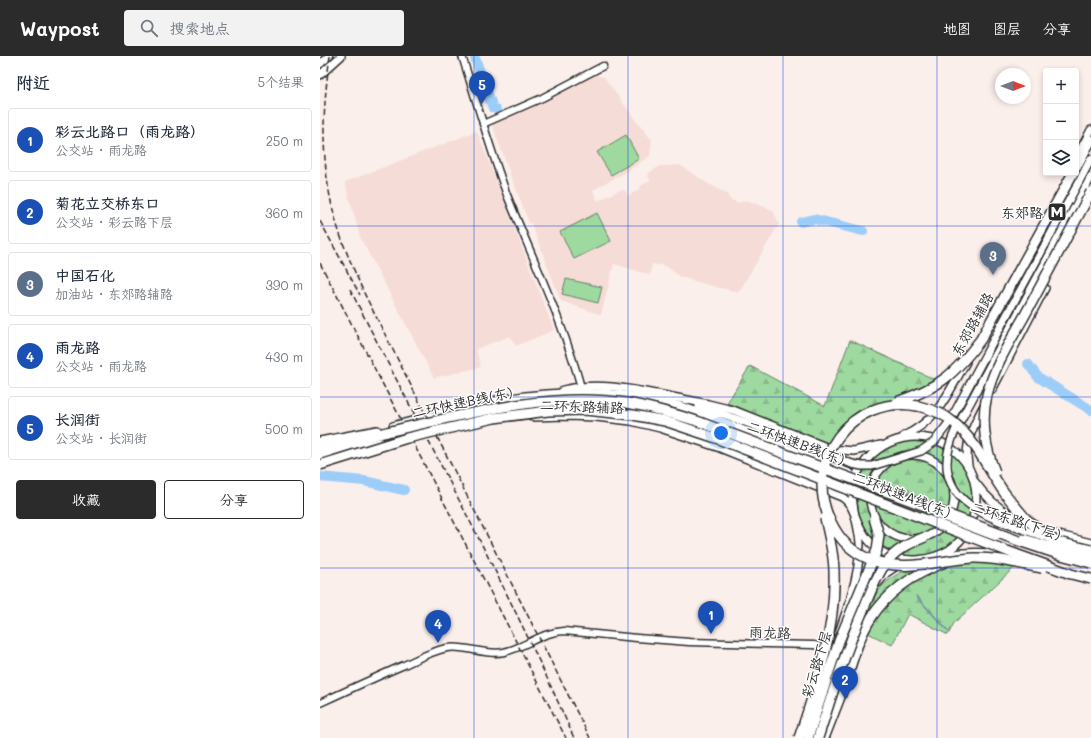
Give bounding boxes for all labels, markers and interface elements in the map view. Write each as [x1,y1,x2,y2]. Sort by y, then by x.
search box [124,10,404,46]
text: Waypost [20,16,100,41]
icon: search [138,17,160,39]
text: 搜索地点 [170,18,230,38]
text: 地图 [943,19,971,38]
text: 图层 [993,19,1021,38]
text: 分享 [1043,19,1071,38]
north arrow [995,68,1031,104]
map controls [1043,68,1079,176]
button: + [1043,68,1079,104]
text: 附近 [16,71,50,93]
pin: 5 [469,71,495,104]
text: 5个结果 [257,73,304,90]
button: − [1043,104,1079,140]
text: 彩云北路口（雨龙路） [55,121,205,141]
text: 1 [27,132,33,149]
text: 250 m [266,132,303,149]
button: layers [1043,140,1079,176]
text: 公交站 · 雨龙路 [55,141,147,158]
text: 菊花立交桥东口 [55,193,160,213]
metro station icon: 东郊路 [1046,201,1068,223]
place label: 东郊路 [1001,203,1043,222]
text: 2 [26,204,34,221]
text: 360 m [265,204,303,221]
text: 公交站 · 彩云路下层 [55,213,173,230]
pin: 3 [980,242,1006,275]
text: 中国石化 [55,265,115,285]
text: 3 [26,276,34,293]
text: 390 m [265,276,303,293]
text: 加油站 · 东郊路辅路 [55,285,173,302]
street label: 东郊路辅路 [947,289,997,359]
text: 雨龙路 [55,337,100,357]
text: 4 [26,348,34,365]
text: 430 m [265,348,303,365]
text: 公交站 · 雨龙路 [55,357,147,374]
street label: 二环快速B线(东) [410,382,514,422]
street label: 二环东路辅路 [540,395,624,417]
text: 长润街 [55,409,100,429]
street label: 二环快速B线(东) [745,416,847,468]
text: 5 [26,420,34,437]
text: 500 m [265,420,303,437]
your location [711,423,731,443]
text: 公交站 · 长润街 [55,429,147,446]
street label: 二环快速A线(东) [850,467,954,521]
button: 收藏 [16,480,156,519]
button: 分享 [164,480,304,519]
street label: 二环东路(下层) [969,497,1064,544]
pin: 1 [698,601,724,634]
pin: 4 [425,610,451,643]
street label: 雨龙路 [749,622,791,642]
street label: 彩云路下层 [797,628,835,700]
pin: 2 [832,666,858,699]

